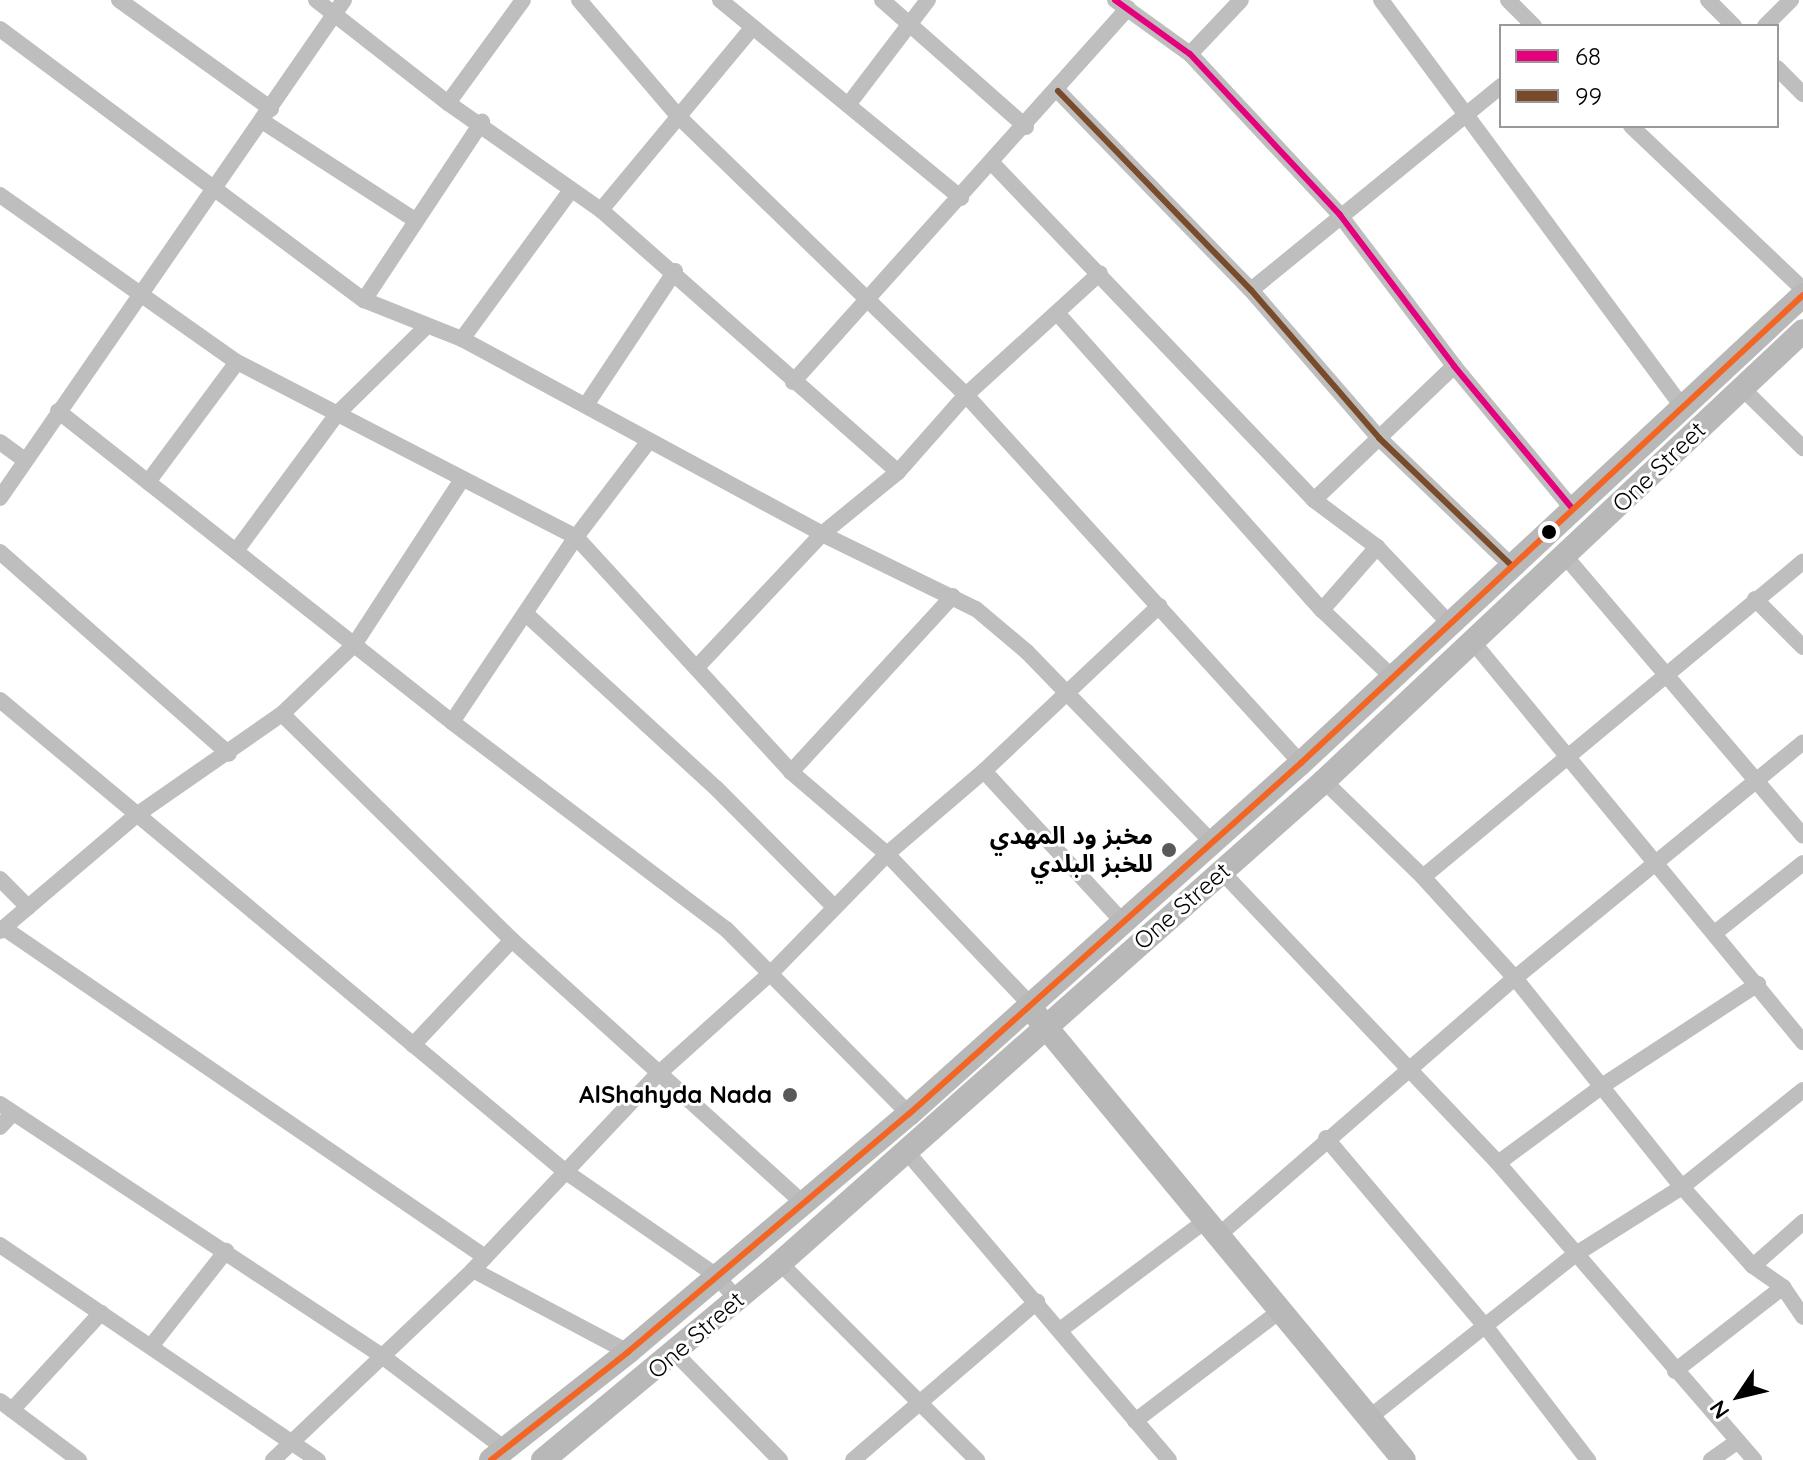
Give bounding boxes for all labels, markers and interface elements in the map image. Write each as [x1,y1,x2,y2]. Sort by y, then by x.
legend [1499,24,1779,128]
text: 68 [1575,41,1601,71]
text: 99 [1575,81,1602,111]
street label: One Street [1607,416,1711,518]
unlabelled marker [1541,524,1557,540]
place label: مخبز ود المهدي للخبز البلدي [990,822,1153,878]
marker: مخبز ود المهدي للخبز البلدي [1160,841,1178,859]
street label: One Street [1128,856,1236,956]
place label: AlShahyda Nada [579,1081,772,1109]
marker: AlShahyda Nada [779,1084,801,1106]
street label: One Street [642,1285,750,1385]
north arrow [1699,1356,1779,1436]
text: N [1703,1395,1735,1424]

